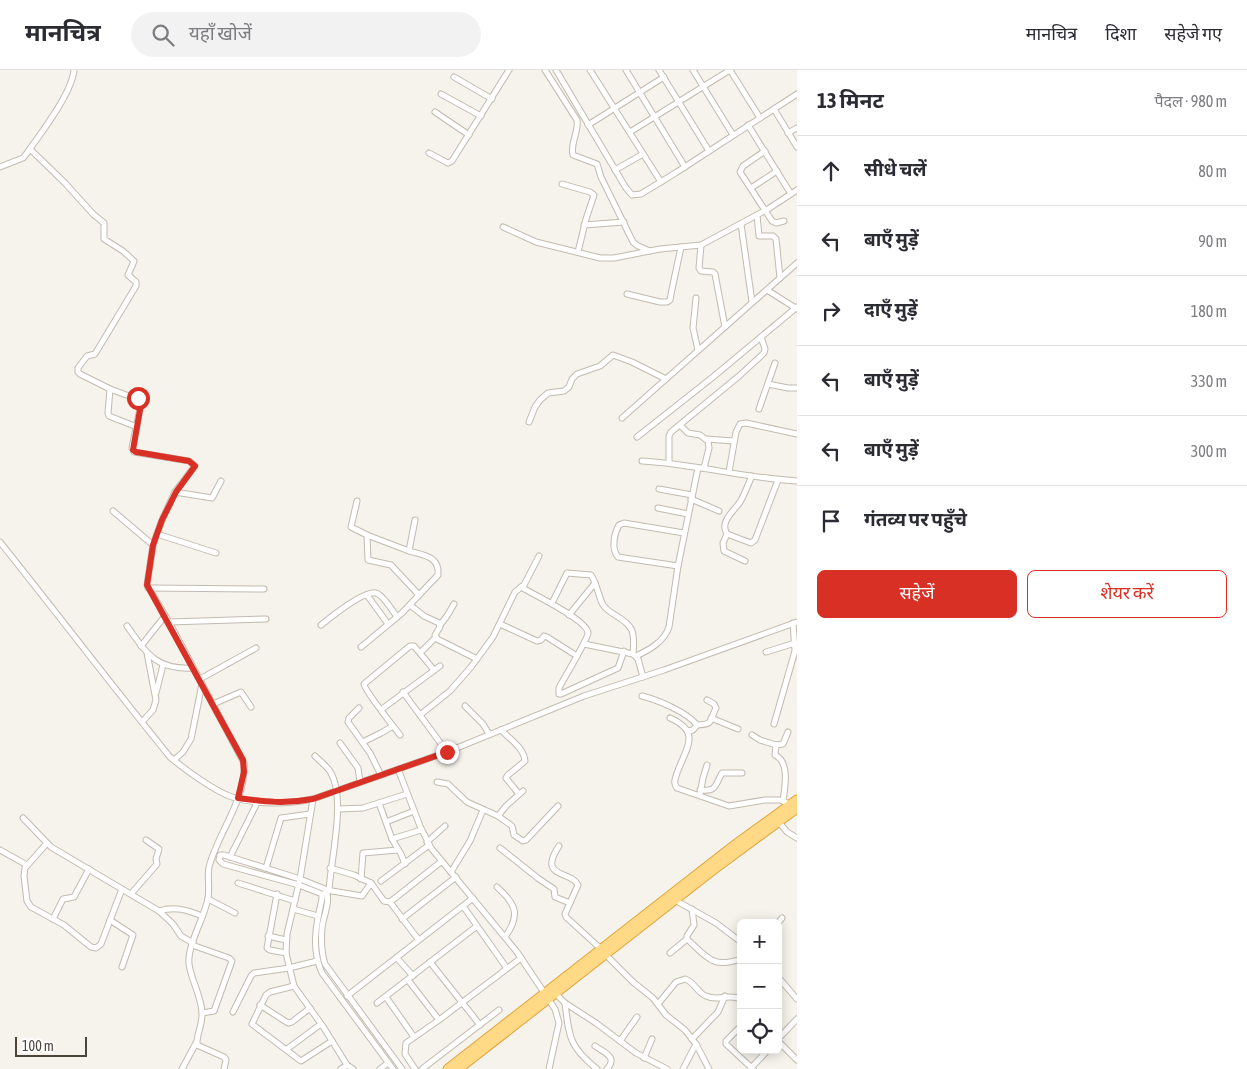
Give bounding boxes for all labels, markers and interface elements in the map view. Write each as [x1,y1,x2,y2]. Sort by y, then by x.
search box [131,12,481,57]
text: मानचित्र [25,19,101,46]
icon: search [149,21,177,49]
text: यहाँ खोजें [189,22,252,44]
text: मानचित्र [1026,23,1077,44]
text: दिशा [1105,23,1136,44]
text: सहेजे गए [1164,23,1222,44]
text: 13 मिनट [817,88,884,112]
text: पैदल · 980 m [1154,92,1227,110]
icon: ahead [817,157,845,185]
text: सीधे चलें [864,158,927,180]
text: 80 m [1198,162,1227,180]
icon: left [817,227,845,255]
text: बाएँ मुड़ें [864,228,919,250]
text: 90 m [1198,232,1227,250]
icon: right [817,297,845,325]
text: दाएँ मुड़ें [864,298,918,320]
text: 180 m [1191,302,1227,320]
icon: left [817,367,845,395]
text: बाएँ मुड़ें [864,368,919,390]
text: 330 m [1191,372,1227,390]
route start [127,387,150,410]
icon: left [817,437,845,465]
text: बाएँ मुड़ें [864,438,919,460]
text: 300 m [1191,442,1227,460]
icon: arrive [817,507,845,535]
text: गंतव्य पर पहुँचे [864,508,967,530]
button: सहेजें [817,570,1017,618]
button: शेयर करें [1027,570,1227,618]
route end [436,741,459,764]
map controls [737,919,782,1054]
button: + [737,919,782,964]
button: − [737,964,782,1009]
button: locate [737,1009,782,1054]
scale bar [15,1034,88,1057]
text: 100 m [22,1038,54,1054]

